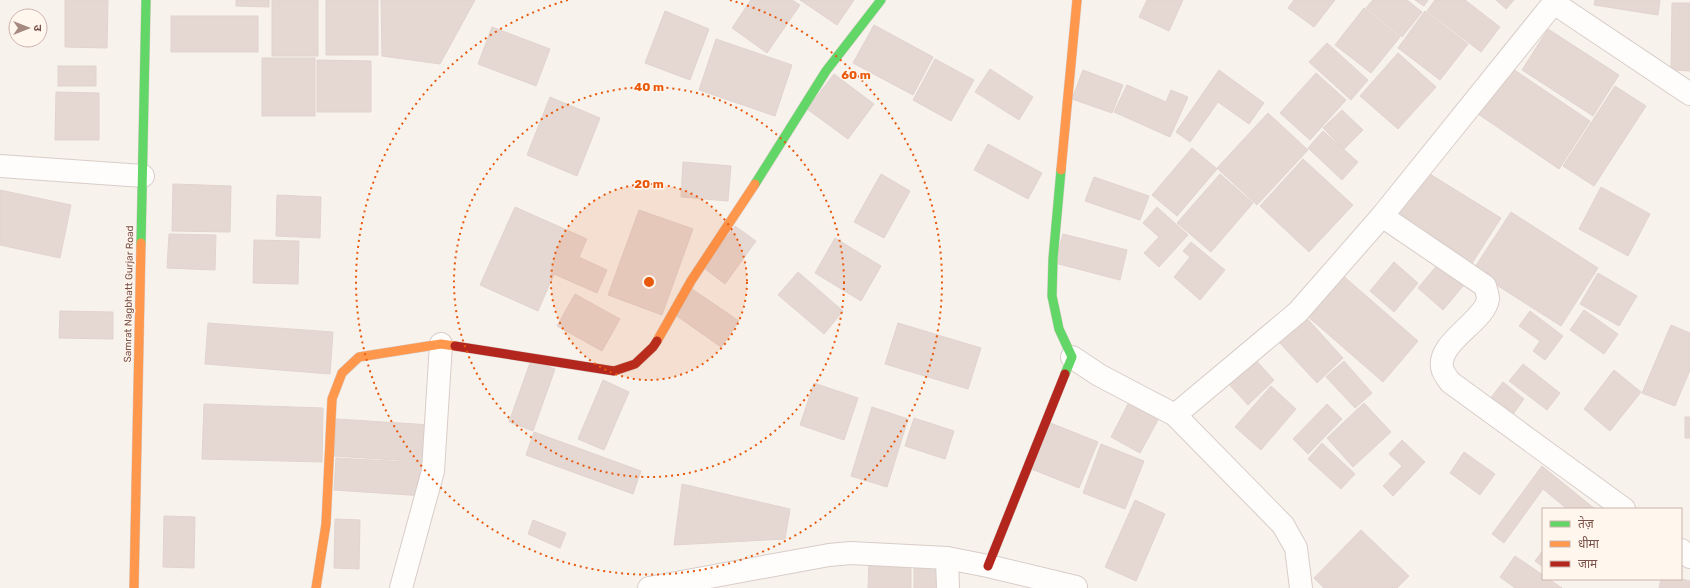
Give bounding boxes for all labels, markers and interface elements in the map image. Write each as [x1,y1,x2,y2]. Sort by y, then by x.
north arrow [8,8,48,48]
text: उ [31,25,44,32]
text: 60 m [841,68,871,82]
text: 40 m [634,80,664,94]
text: 20 m [634,177,664,191]
street label: Samrat Nagbhatt Gurjar Road [122,225,136,363]
centre of rings [642,275,656,289]
legend [1542,508,1682,580]
text: तेज़ [1578,516,1595,531]
text: धीमा [1578,536,1600,551]
text: जाम [1578,557,1598,571]

